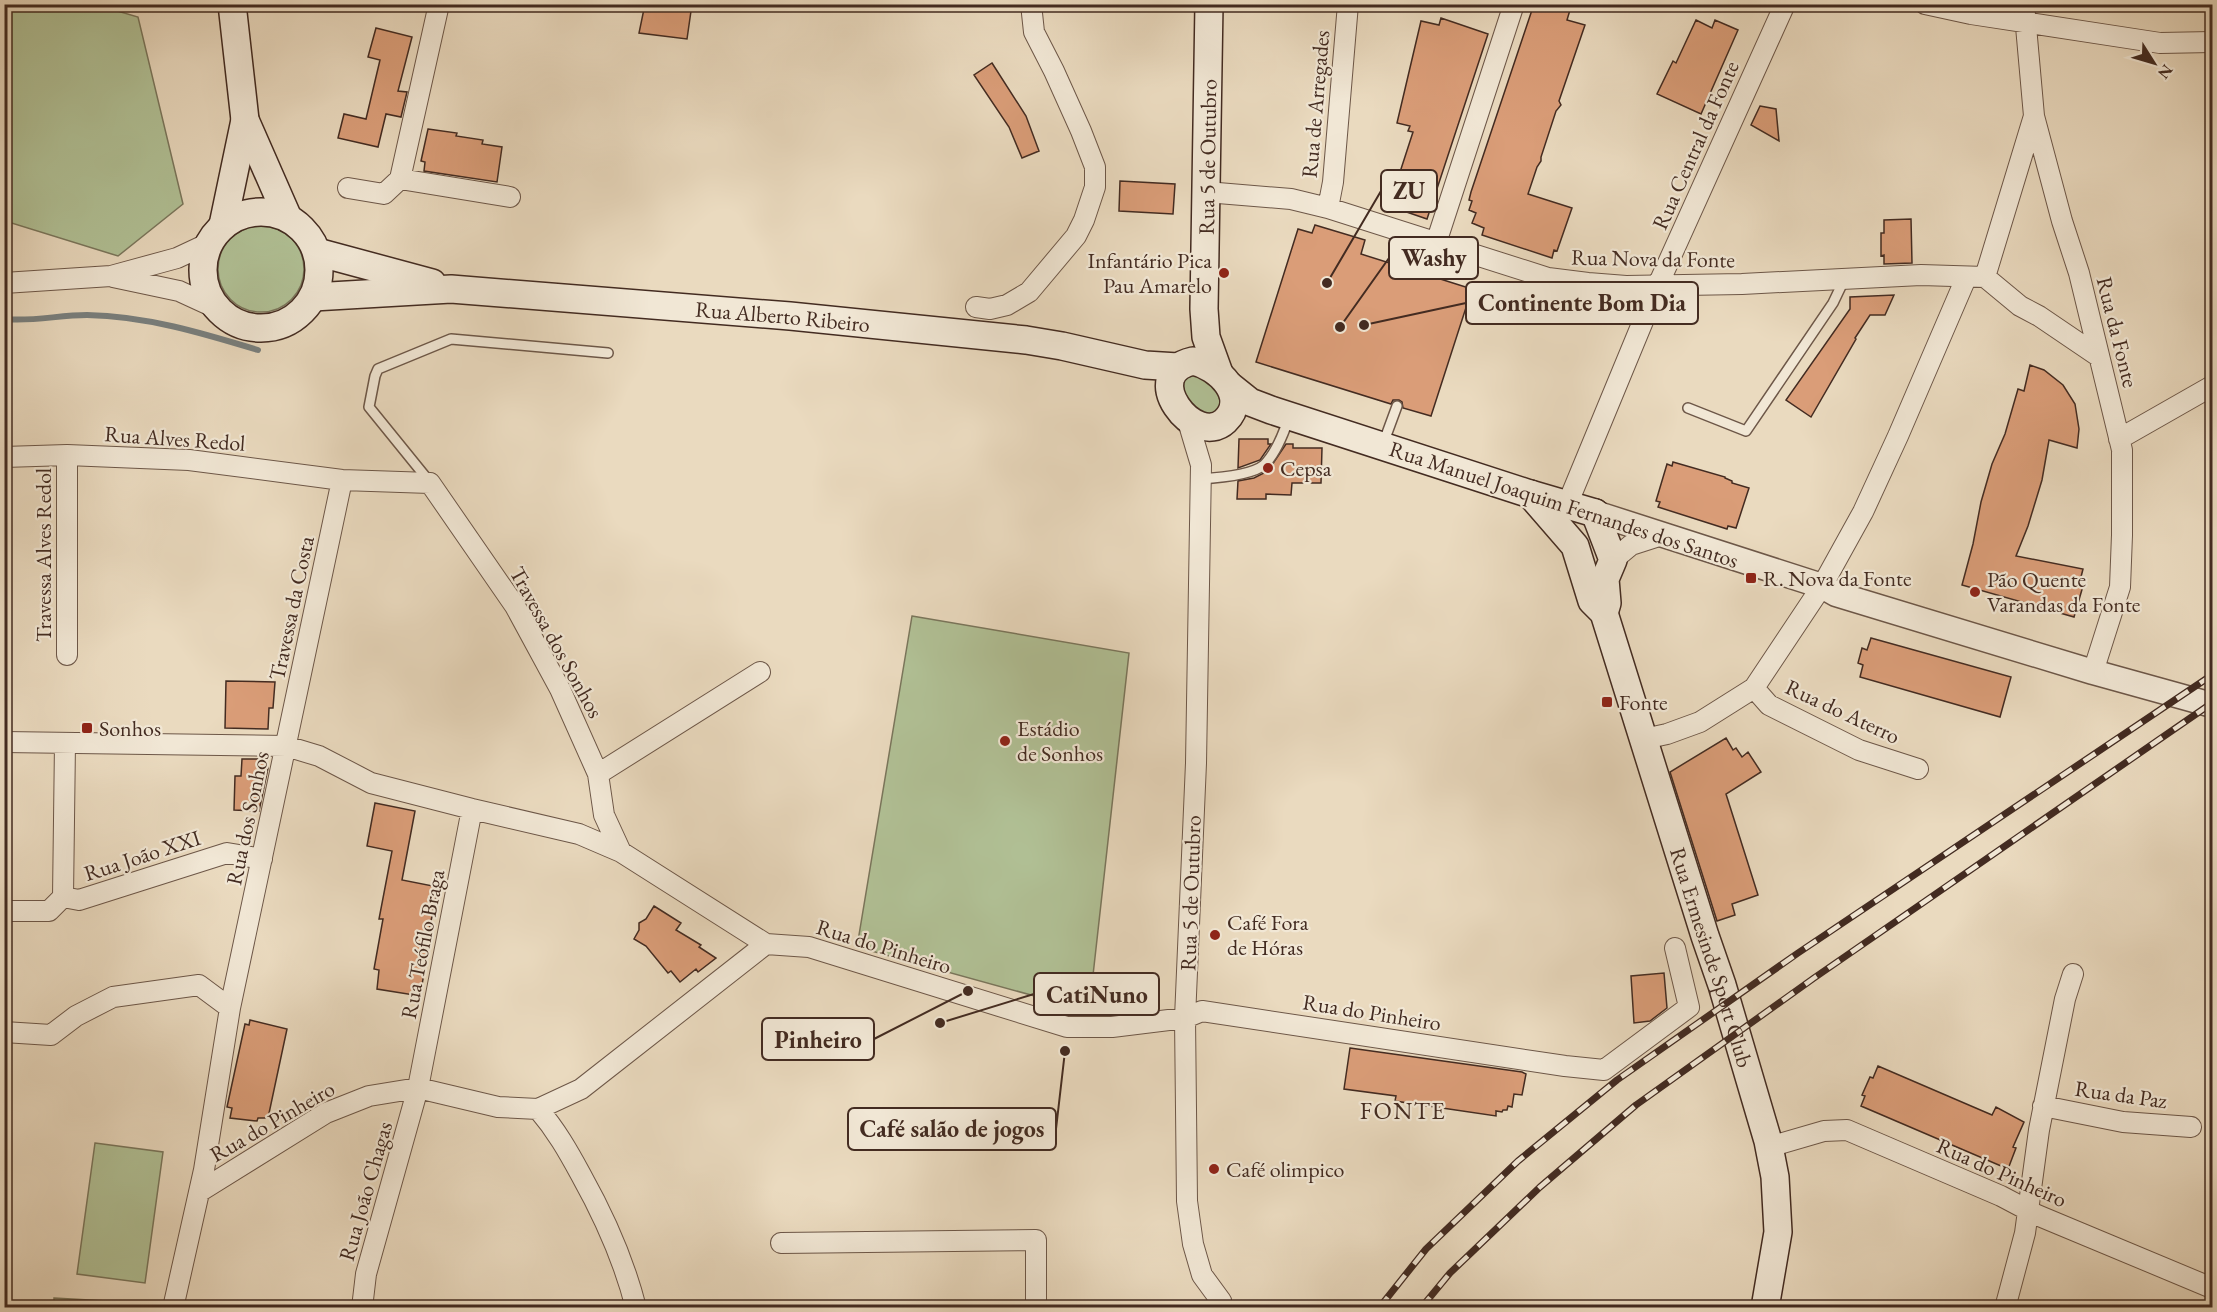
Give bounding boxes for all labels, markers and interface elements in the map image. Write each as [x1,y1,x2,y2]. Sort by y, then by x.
street label: Rua de Arregades [1295,29,1336,179]
north arrow [2124,33,2184,93]
street label: Rua Central da Fonte [1645,56,1746,234]
text: N [2153,60,2178,83]
street label: Rua 5 de Outubro [1192,79,1223,235]
callout: ZU [1381,170,1437,212]
text: ZU [1393,175,1425,206]
callout: Washy [1389,237,1478,279]
text: Washy [1401,242,1467,274]
street label: Rua Nova da Fonte [1571,243,1736,274]
place label: Infantário Pica Pau Amarelo [1087,246,1212,300]
marker: Infantário Pica Pau Amarelo [1217,266,1231,280]
street label: Rua da Fonte [2090,274,2145,391]
callout: Continente Bom Dia [1466,282,1698,324]
text: Continente Bom Dia [1478,287,1686,318]
street label: Rua Alberto Ribeiro [694,295,871,339]
street label: Rua Alves Redol [104,419,246,458]
street label: Rua Manuel Joaquim Fernandes dos Santos [1386,434,1742,575]
place label: Cepsa [1280,454,1332,483]
marker: Cepsa [1261,461,1275,475]
street label: Travessa Alves Redol [29,468,58,642]
street label: Travessa da Costa [262,533,321,683]
street label: Travessa dos Sonhos [503,561,610,723]
place label: R. Nova da Fonte [1763,564,1912,593]
place label: Pão Quente Varandas da Fonte [1987,565,2141,619]
marker: R. Nova da Fonte [1744,571,1758,585]
marker: Pão Quente Varandas da Fonte [1968,585,1982,599]
street label: Rua do Aterro [1781,672,1905,751]
place label: Fonte [1619,688,1668,717]
marker: Fonte [1600,695,1614,709]
place label: Sonhos [99,714,161,743]
place label: Estádio de Sonhos [1017,714,1103,768]
marker: Sonhos [80,721,94,735]
marker: Estádio de Sonhos [998,734,1012,748]
street label: Rua dos Sonhos [219,749,276,888]
street label: Rua 5 de Outubro [1173,814,1208,971]
street label: Rua João XXI [80,823,205,888]
street label: Rua Ermesinde Sport Club [1663,844,1759,1071]
street label: Rua Teófilo Braga [394,867,451,1021]
place label: Café Fora de Hóras [1227,908,1309,962]
street label: Rua do Pinheiro [813,912,955,981]
marker: Café Fora de Hóras [1208,928,1222,942]
callout: CatiNuno [1034,973,1159,1015]
text: CatiNuno [1046,979,1148,1010]
street label: Rua do Pinheiro [1301,987,1443,1038]
callout: Pinheiro [762,1018,874,1060]
text: Pinheiro [774,1024,862,1055]
street label: Rua do Pinheiro [205,1074,340,1169]
street label: Rua da Paz [2073,1074,2169,1115]
district label: FONTE [1360,1095,1446,1126]
callout: Café salão de jogos [848,1108,1056,1150]
text: Café salão de jogos [860,1113,1044,1145]
street label: Rua João Chagas [332,1118,399,1264]
street label: Rua do Pinheiro [1932,1131,2072,1214]
place label: Café olimpico [1226,1155,1344,1184]
marker: Café olimpico [1207,1162,1221,1176]

